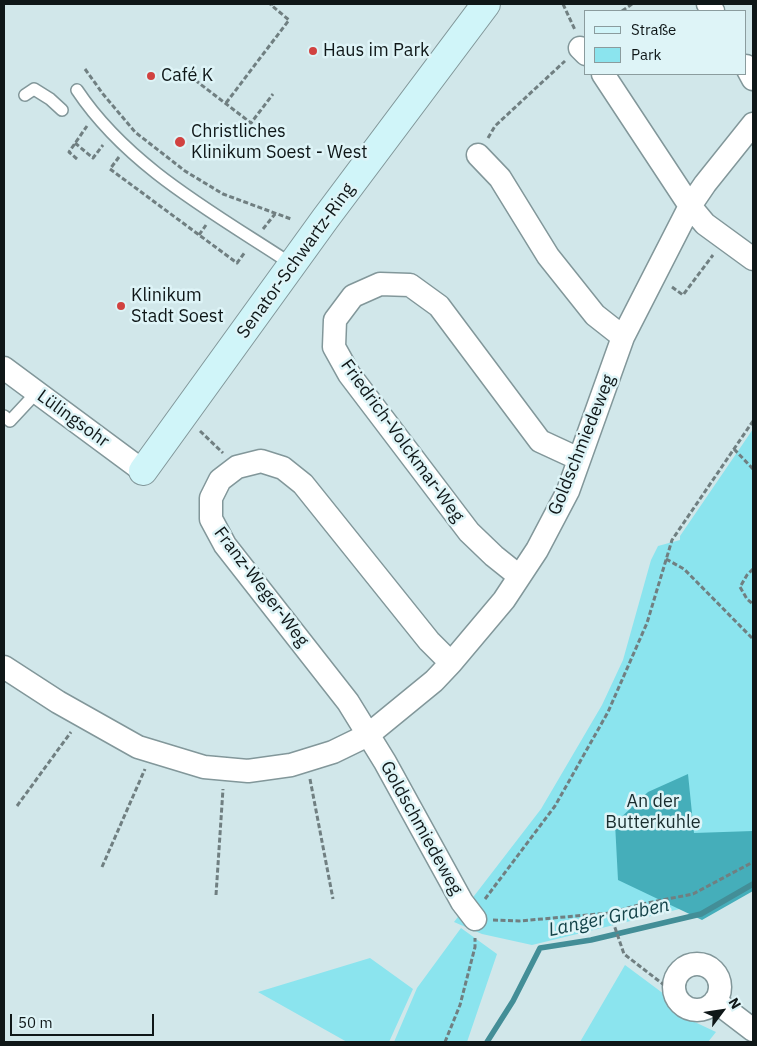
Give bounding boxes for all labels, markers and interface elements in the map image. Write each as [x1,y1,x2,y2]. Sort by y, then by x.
legend [584,10,747,75]
text: Straße [631,20,676,39]
place label: Haus im Park [323,40,429,62]
marker: Haus im Park [307,45,319,57]
text: Park [631,45,661,64]
place label: Café K [161,65,213,87]
marker: Café K [145,70,157,82]
place label: Christliches Klinikum Soest - West [191,121,368,163]
marker: Christliches Klinikum Soest - West [173,135,187,149]
street label: Senator-Schwartz-Ring [232,179,360,343]
place label: Klinikum Stadt Soest [131,285,224,328]
marker: Klinikum Stadt Soest [115,300,127,312]
street label: Friedrich-Volckmar-Weg [336,355,468,527]
street label: Goldschmiedeweg [544,372,620,518]
street label: Lülingsohr [33,386,113,452]
street label: Franz-Weger-Weg [209,523,313,651]
street label: Goldschmiedeweg [375,757,467,899]
park label: An der Butterkuhle [605,791,701,834]
water label: Langer Graben [546,894,672,942]
north arrow [697,986,747,1036]
text: N [725,994,745,1012]
scale bar [12,1004,156,1036]
text: 50 m [18,1013,53,1032]

